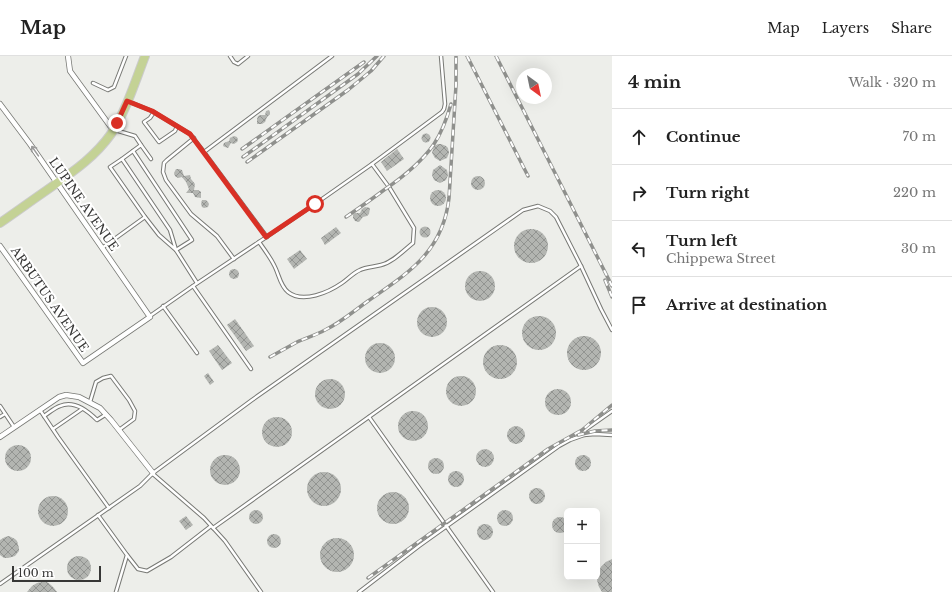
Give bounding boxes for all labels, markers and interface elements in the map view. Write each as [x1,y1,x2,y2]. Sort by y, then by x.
text: Map [20,16,66,39]
text: Map [767,19,800,37]
text: Layers [822,19,869,37]
text: Share [891,19,932,37]
north arrow [516,68,552,104]
text: 4 min [628,72,681,93]
text: Walk · 320 m [848,74,936,91]
route end [108,114,126,132]
icon: ahead [628,126,650,148]
text: Continue [666,127,741,146]
text: 70 m [903,128,936,145]
one-way arrow [31,146,39,157]
street label: LUPINE AVENUE [46,154,122,254]
icon: right [628,182,650,204]
text: Turn right [666,183,749,202]
text: 220 m [893,184,936,201]
route start [306,195,324,213]
text: Turn left [666,231,737,250]
icon: left [628,238,650,260]
text: 30 m [901,240,936,257]
street label: ARBUTUS AVENUE [7,243,92,355]
text: Chippewa Street [666,250,776,267]
icon: arrive [628,294,650,316]
text: Arrive at destination [666,295,827,314]
map controls [564,508,600,580]
button: + [564,508,600,544]
button: − [564,544,600,580]
scale bar [12,564,101,583]
text: 100 m [18,566,54,580]

